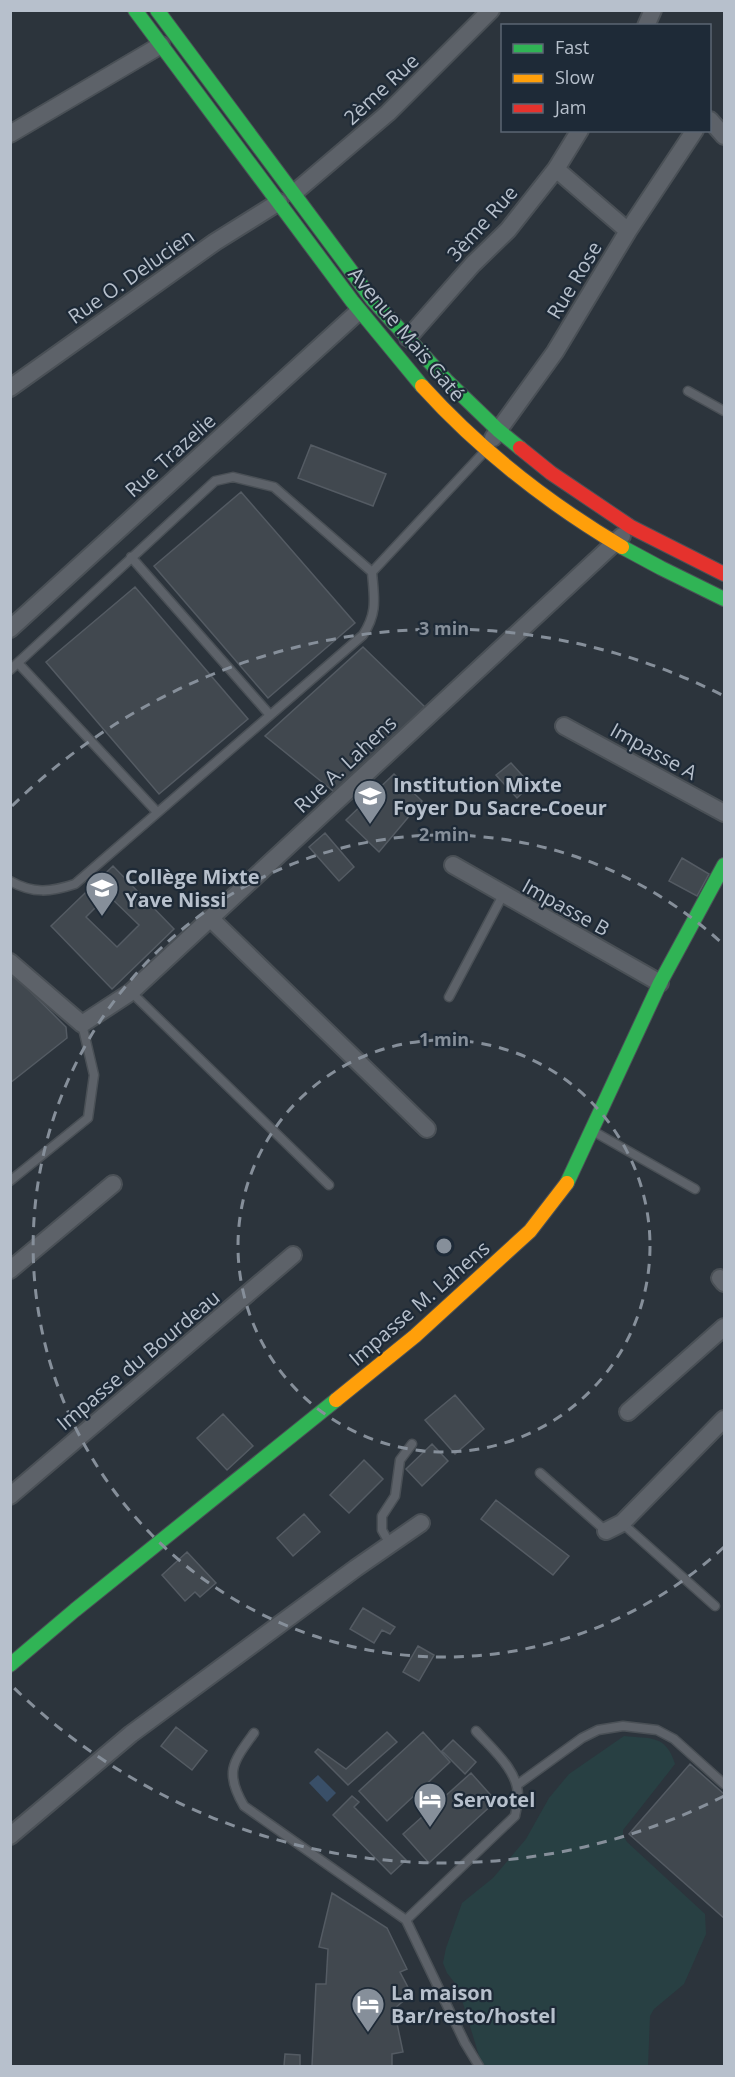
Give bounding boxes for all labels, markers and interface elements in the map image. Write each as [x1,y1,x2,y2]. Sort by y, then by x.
legend [501,24,711,132]
text: Fast [555,35,589,59]
street label: 2ème Rue [338,47,424,131]
text: Slow [555,65,594,89]
text: Jam [553,95,587,119]
street label: 3ème Rue [441,179,523,267]
street label: Rue O. Delucien [63,222,199,330]
street label: Rue Rose [540,236,608,324]
street label: Avenue Maïs Gaté [343,261,471,407]
street label: Rue Trazelie [119,407,221,503]
text: 3 min [419,616,469,640]
street label: Rue A. Lahens [288,709,402,819]
street label: Impasse A [606,716,703,786]
place label: Institution Mixte Foyer Du Sacre-Coeur [393,771,607,821]
school or university icon: Institution Mixte Foyer Du Sacre-Coeur [352,778,388,825]
text: 2 min [419,822,469,846]
place label: Collège Mixte Yave Nissi [125,863,259,913]
school or university icon: Collège Mixte Yave Nissi [84,870,120,917]
street label: Impasse B [518,872,614,942]
text: 1 min [419,1027,469,1051]
street label: Impasse M. Lahens [343,1234,495,1372]
centre of rings [434,1236,454,1256]
street label: Impasse du Bourdeau [51,1284,225,1436]
hotel icon: Servotel [412,1781,448,1828]
place label: Servotel [453,1786,535,1813]
place label: La maison Bar/resto/hostel [391,1979,556,2029]
hotel icon: La maison Bar/resto/hostel [350,1986,386,2033]

